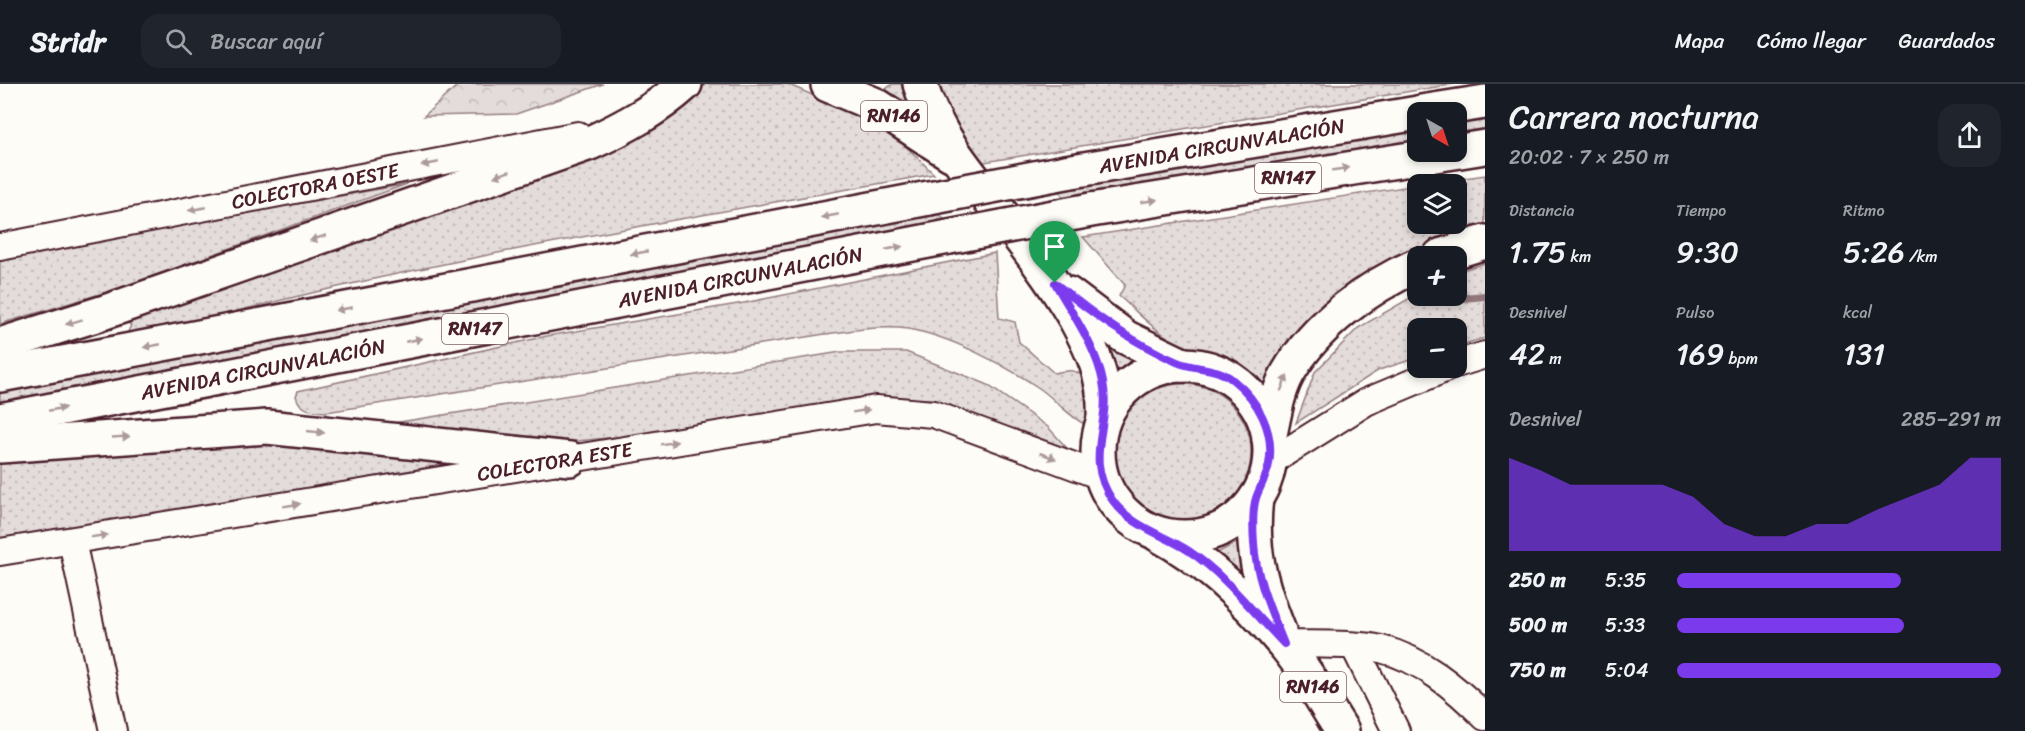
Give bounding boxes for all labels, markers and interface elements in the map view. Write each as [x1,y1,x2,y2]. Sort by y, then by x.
search box [141,14,561,68]
text: Stridr [30,17,105,66]
text: Buscar aquí [210,22,322,61]
text: Mapa [1675,22,1724,60]
text: Cómo llegar [1757,22,1866,60]
text: Guardados [1899,22,1995,60]
icon: search [162,25,195,58]
text: Carrera nocturna [1509,88,1759,146]
road number: RN146 [861,101,927,131]
north arrow [1407,102,1467,162]
map controls [1407,102,1467,378]
button: share [1938,104,2001,167]
street label: AVENIDA CIRCUNVALACIÓN [1095,108,1347,184]
text: 20:02 · 7 × 250 m [1509,140,1669,175]
street label: COLECTORA OESTE [229,152,403,219]
one-way arrow [420,160,439,169]
road number: RN147 [1255,163,1321,193]
one-way arrow [1332,164,1351,173]
one-way arrow [493,169,511,179]
button: layers [1407,174,1467,234]
one-way arrow [1139,196,1158,205]
text: Distancia [1509,196,1575,225]
text: Tiempo [1676,196,1726,225]
text: Ritmo [1843,196,1885,225]
one-way arrow [187,205,206,214]
one-way arrow [820,212,839,221]
pin [1029,221,1080,283]
text: 1.75 [1509,225,1566,279]
text: 9:30 [1676,225,1739,279]
text: 5:26 [1843,225,1905,279]
icon: arrive [1038,230,1071,263]
one-way arrow [309,233,327,243]
street label: AVENIDA CIRCUNVALACIÓN [614,236,866,318]
text: km [1566,242,1591,271]
text: /km [1905,242,1938,271]
one-way arrow [885,243,904,252]
button: + [1407,246,1467,306]
one-way arrow [629,249,648,258]
text: Desnivel [1509,298,1567,327]
text: Pulso [1676,298,1714,327]
text: kcal [1843,298,1872,327]
one-way arrow [334,305,353,314]
road number: RN147 [442,314,508,344]
one-way arrow [65,318,83,327]
button: − [1407,318,1467,378]
text: 42 [1509,327,1545,381]
text: 169 [1676,327,1724,381]
text: 131 [1843,327,1885,381]
street label: AVENIDA CIRCUNVALACIÓN [137,329,389,410]
one-way arrow [405,336,424,345]
one-way arrow [143,342,162,351]
text: m [1545,344,1562,373]
text: bpm [1724,344,1758,373]
one-way arrow [1280,373,1290,391]
text: Desnivel [1509,402,1581,437]
text: 285–291 m [1901,402,2001,437]
one-way arrow [48,404,67,413]
one-way arrow [852,407,871,416]
one-way arrow [306,428,325,437]
street label: COLECTORA ESTE [475,431,637,491]
one-way arrow [112,432,131,442]
one-way arrow [659,438,678,447]
one-way arrow [1039,452,1057,462]
one-way arrow [282,500,301,509]
one-way arrow [90,532,109,541]
text: 250 m [1509,563,1566,598]
text: 5:35 [1605,563,1646,598]
text: 500 m [1509,608,1567,643]
text: 5:33 [1605,608,1645,643]
text: 750 m [1509,653,1566,688]
text: 5:04 [1605,653,1648,688]
road number: RN146 [1280,672,1346,702]

